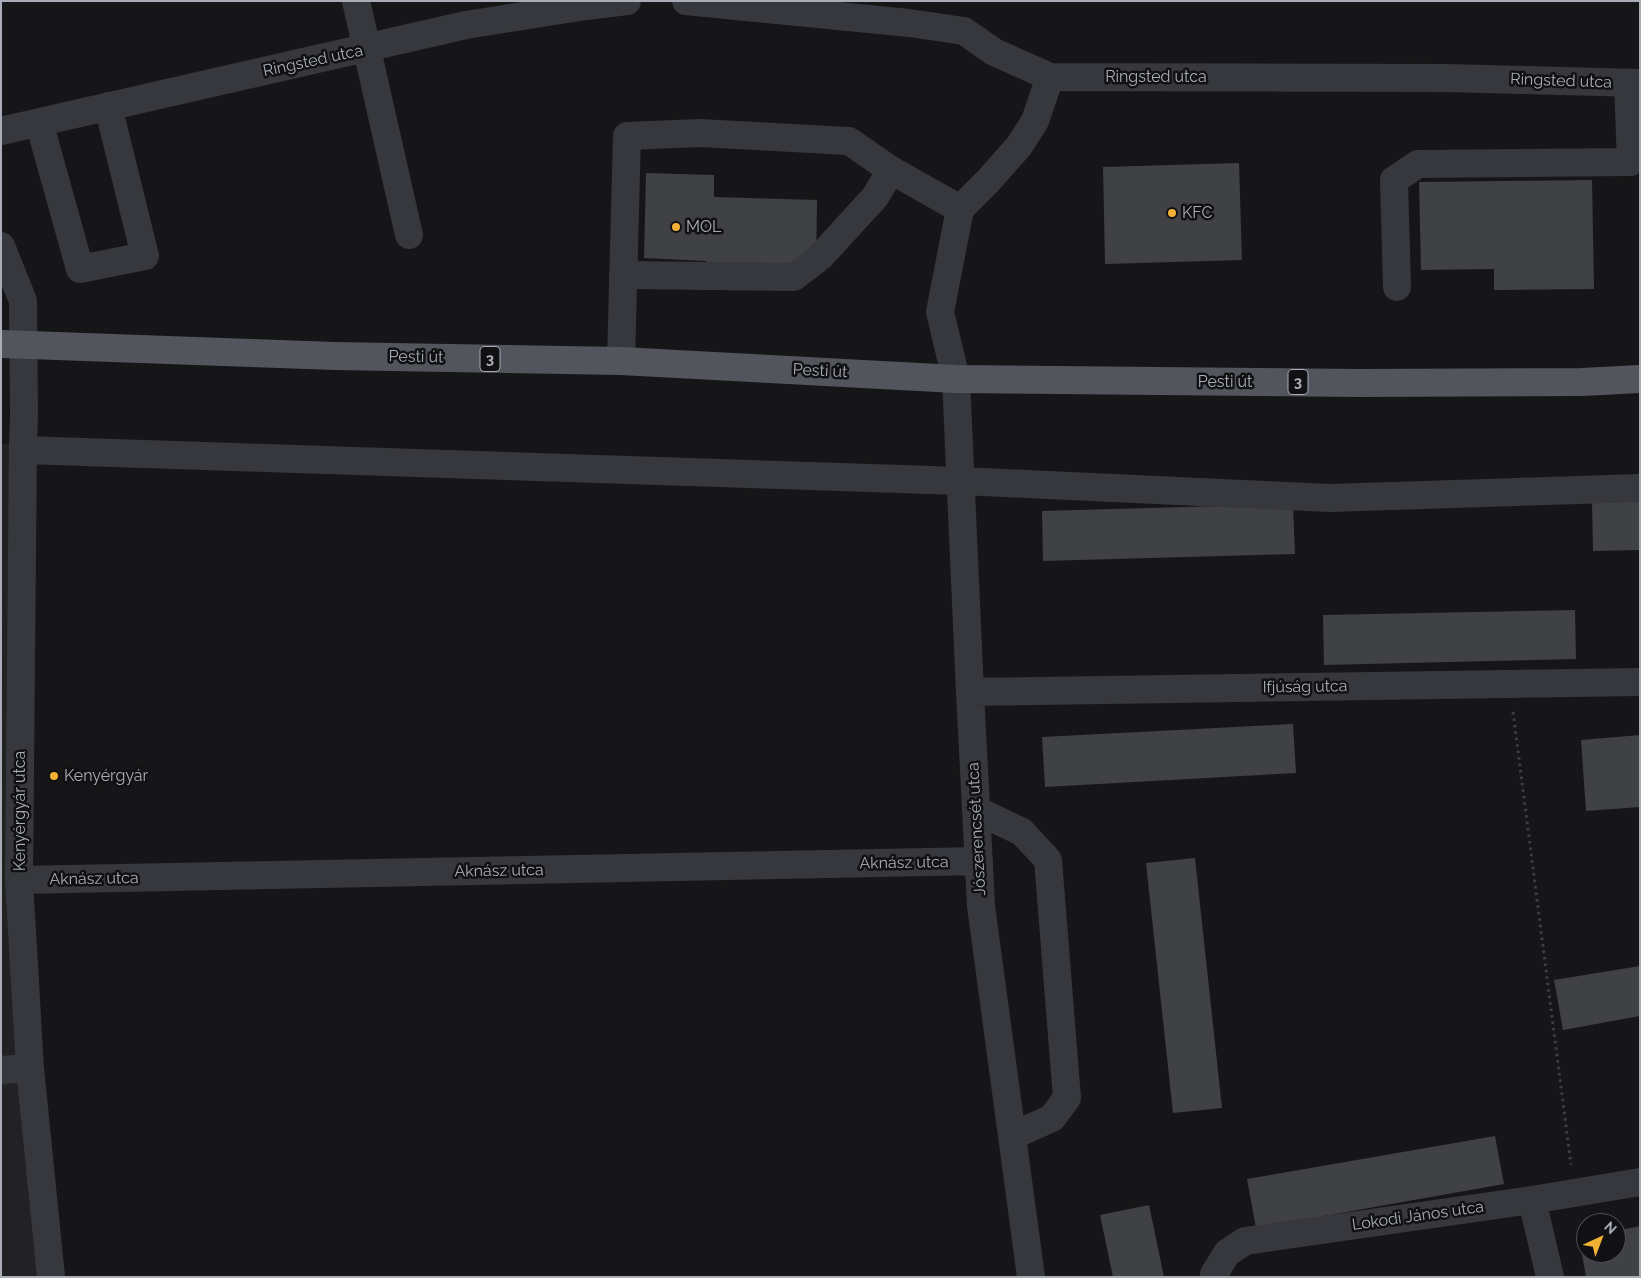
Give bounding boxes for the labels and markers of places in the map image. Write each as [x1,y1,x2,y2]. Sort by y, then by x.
place label: KFC [1182,203,1212,223]
marker: KFC [1166,207,1178,219]
place label: MOL [686,217,721,237]
marker: MOL [670,221,682,233]
place label: Kenyérgyár [64,766,148,786]
marker: Kenyérgyár [48,770,60,782]

